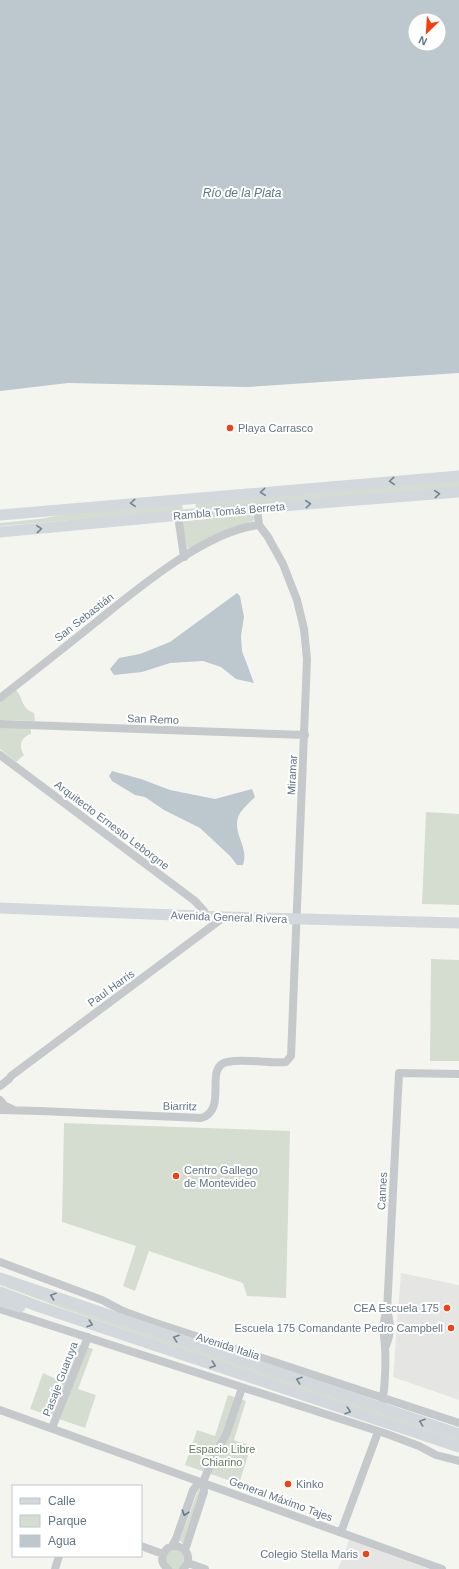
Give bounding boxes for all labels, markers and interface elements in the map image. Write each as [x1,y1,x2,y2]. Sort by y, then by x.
north arrow [407,12,447,52]
text: N [417,34,429,48]
water label: Río de la Plata [203,186,282,200]
place label: Playa Carrasco [238,422,313,434]
marker: Playa Carrasco [225,423,235,433]
one-way arrow [389,477,395,486]
one-way arrow [260,487,266,496]
one-way arrow [434,489,440,498]
one-way arrow [130,498,136,507]
street label: Rambla Tomás Berreta [173,500,286,522]
one-way arrow [305,500,311,509]
one-way arrow [36,524,42,533]
street label: San Sebastián [52,590,116,644]
street label: San Remo [127,712,179,726]
street label: Miramar [285,754,299,795]
street label: Arquitecto Ernesto Leborgne [52,778,172,872]
street label: Avenida General Rivera [171,909,288,925]
street label: Paul Harris [85,967,137,1009]
street label: Biarritz [163,1100,197,1112]
place label: Centro Gallego de Montevideo [184,1164,258,1189]
marker: Centro Gallego de Montevideo [171,1171,181,1181]
street label: Cannes [375,1171,389,1210]
one-way arrow [49,1292,56,1301]
place label: CEA Escuela 175 [353,1302,439,1314]
marker: CEA Escuela 175 [442,1303,452,1313]
one-way arrow [86,1319,93,1327]
place label: Escuela 175 Comandante Pedro Campbell [234,1322,443,1334]
marker: Escuela 175 Comandante Pedro Campbell [446,1323,456,1333]
street label: Avenida Italia [195,1330,262,1362]
one-way arrow [172,1335,179,1343]
street label: Pasaje Guaruya [40,1339,80,1418]
one-way arrow [209,1361,216,1369]
one-way arrow [296,1376,303,1385]
one-way arrow [345,1406,352,1414]
one-way arrow [419,1418,426,1426]
park label: Espacio Libre Chiarino [189,1443,255,1468]
street label: General Máximo Tajes [228,1475,335,1523]
place label: Kinko [296,1478,324,1490]
marker: Kinko [283,1479,293,1489]
legend [12,1485,142,1557]
text: Calle [48,1494,76,1508]
one-way arrow [182,1509,190,1516]
text: Parque [48,1514,87,1528]
text: Agua [48,1534,76,1548]
place label: Colegio Stella Maris [260,1548,358,1560]
marker: Colegio Stella Maris [361,1549,371,1559]

